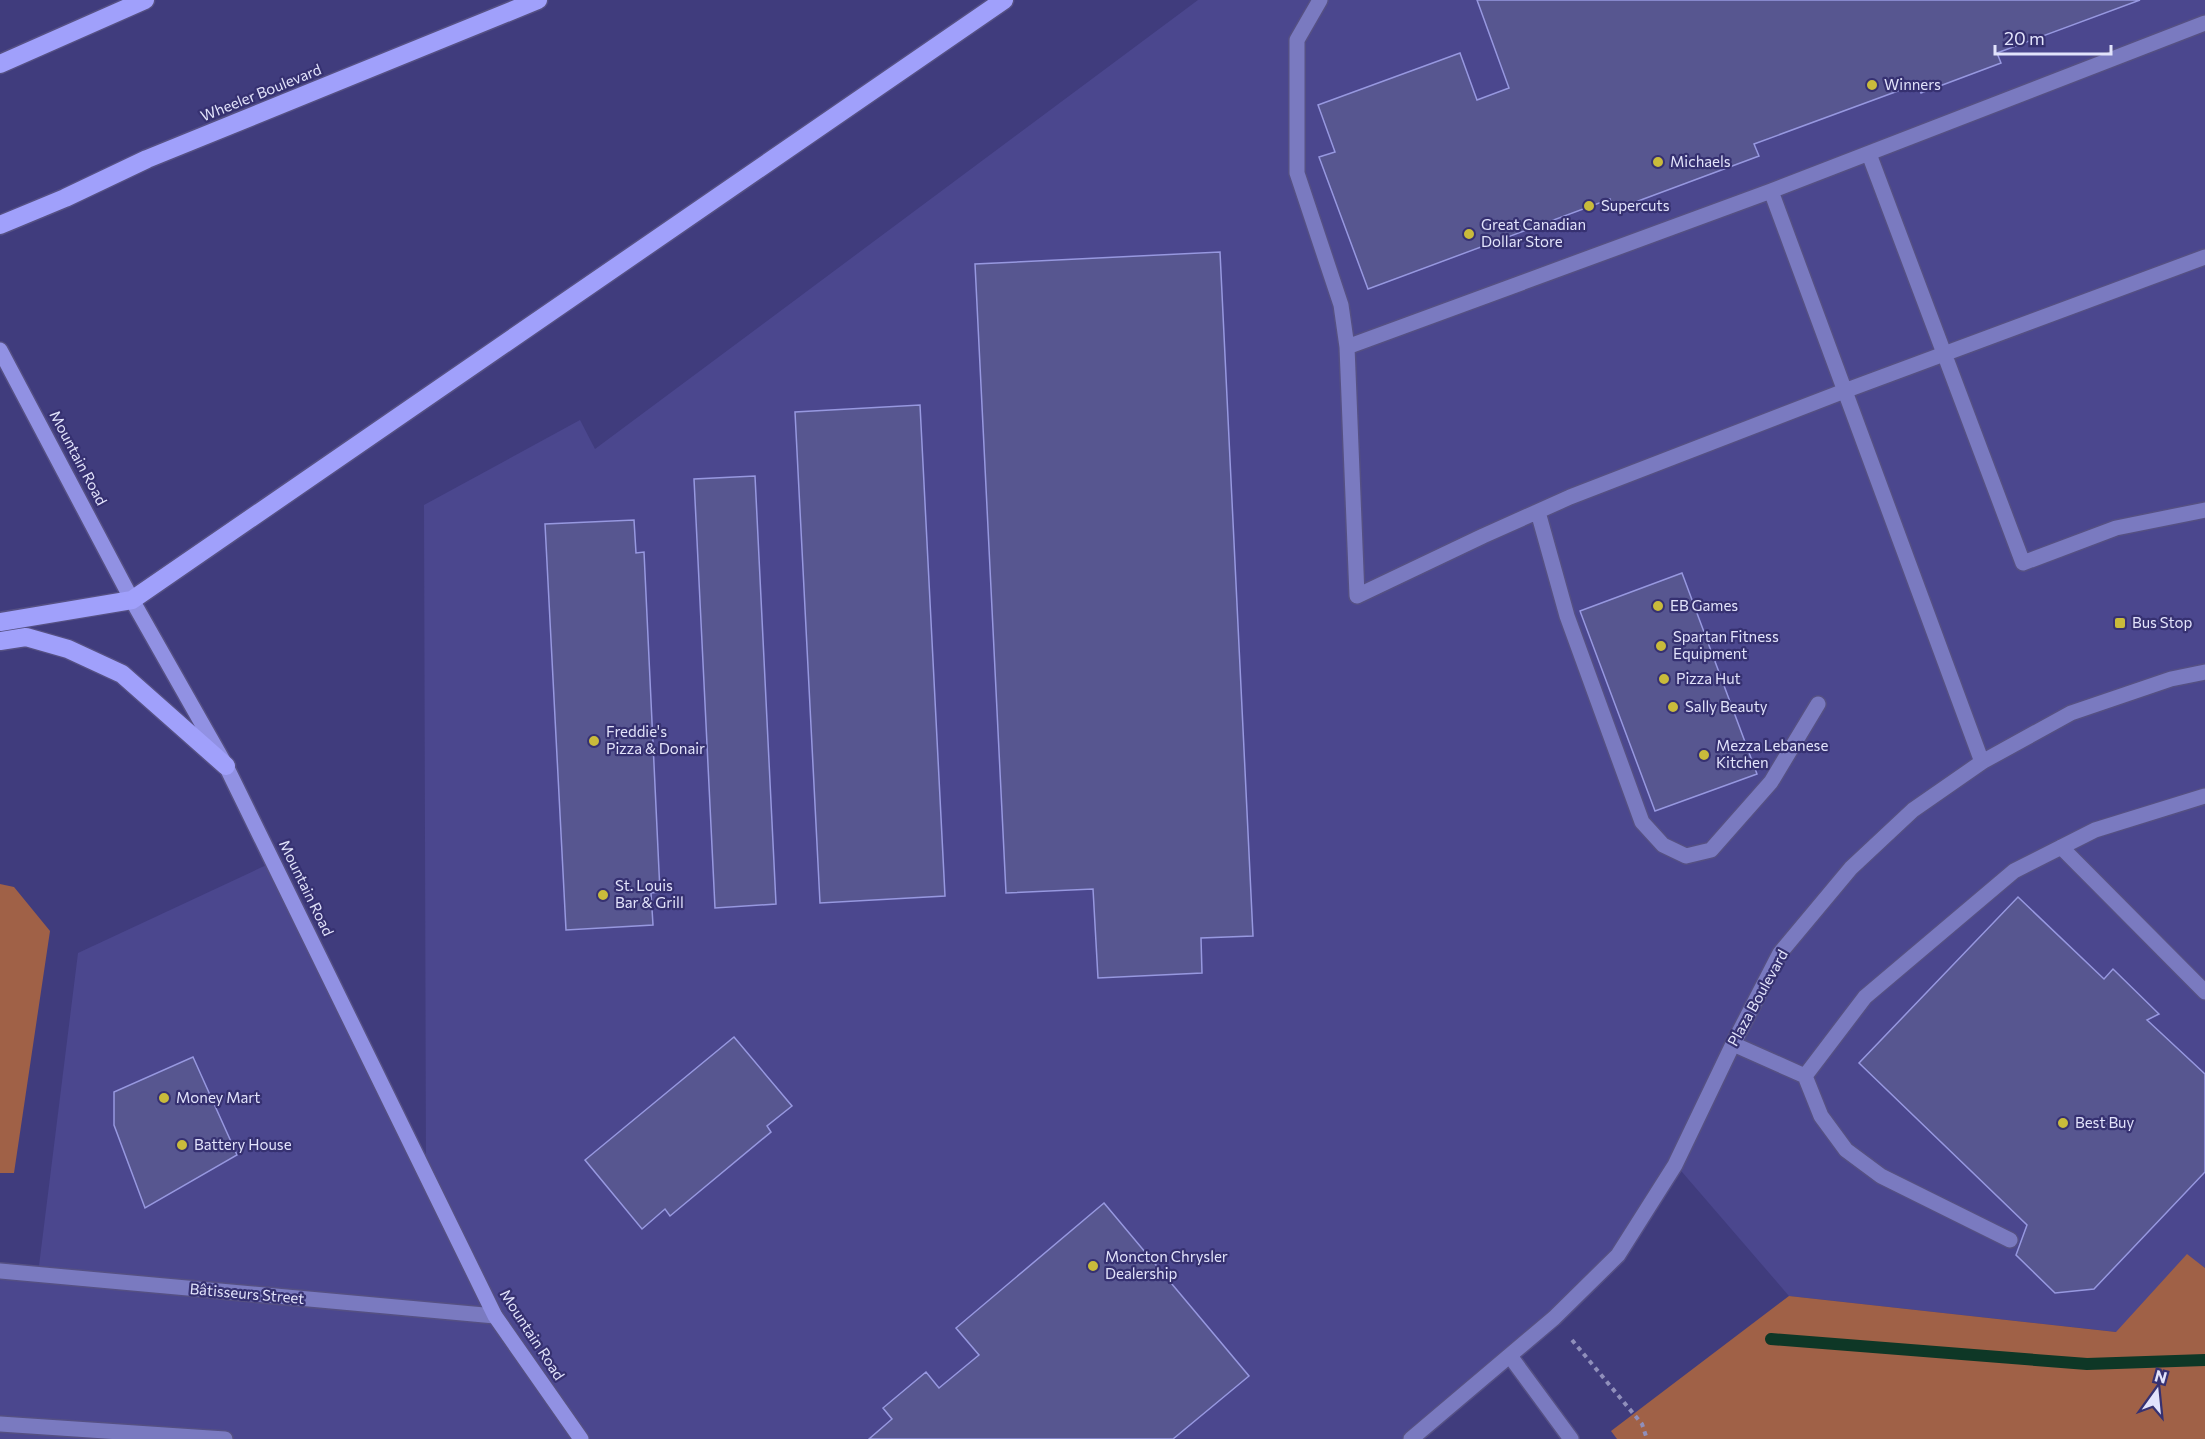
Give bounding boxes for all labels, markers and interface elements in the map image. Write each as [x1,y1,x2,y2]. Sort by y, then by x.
scale bar [1995,18,2110,56]
text: 20 m [2004,27,2045,49]
street label: Wheeler Boulevard [198,60,324,125]
place label: Winners [1884,75,1941,93]
marker: Winners [1865,78,1879,92]
place label: Michaels [1670,152,1731,170]
marker: Michaels [1651,155,1665,169]
place label: Supercuts [1601,196,1670,214]
marker: Supercuts [1582,199,1596,213]
place label: Great Canadian Dollar Store [1481,215,1586,250]
marker: Great Canadian Dollar Store [1462,227,1476,241]
street label: Mountain Road [46,407,111,508]
place label: EB Games [1670,596,1738,614]
marker: EB Games [1651,599,1665,613]
place label: Bus Stop [2132,613,2192,631]
marker: Bus Stop [2113,616,2127,630]
place label: Spartan Fitness Equipment [1673,627,1779,662]
marker: Spartan Fitness Equipment [1654,639,1668,653]
place label: Pizza Hut [1676,669,1741,687]
marker: Pizza Hut [1657,672,1671,686]
place label: Sally Beauty [1685,697,1768,715]
marker: Sally Beauty [1666,700,1680,714]
place label: Freddie's Pizza & Donair [606,722,705,757]
marker: Freddie's Pizza & Donair [587,734,601,748]
place label: Mezza Lebanese Kitchen [1716,736,1828,771]
marker: Mezza Lebanese Kitchen [1697,748,1711,762]
street label: Mountain Road [276,837,338,939]
place label: St. Louis Bar & Grill [615,876,684,911]
marker: St. Louis Bar & Grill [596,888,610,902]
street label: Plaza Boulevard [1723,946,1791,1049]
place label: Money Mart [176,1088,260,1106]
marker: Money Mart [157,1091,171,1105]
place label: Best Buy [2075,1113,2134,1131]
marker: Best Buy [2056,1116,2070,1130]
place label: Battery House [194,1135,292,1153]
marker: Battery House [175,1138,189,1152]
place label: Moncton Chrysler Dealership [1105,1247,1228,1282]
marker: Moncton Chrysler Dealership [1086,1259,1100,1273]
street label: Bâtisseurs Street [189,1279,305,1307]
street label: Mountain Road [497,1286,569,1383]
north arrow [2127,1361,2187,1421]
text: N [2153,1365,2169,1387]

